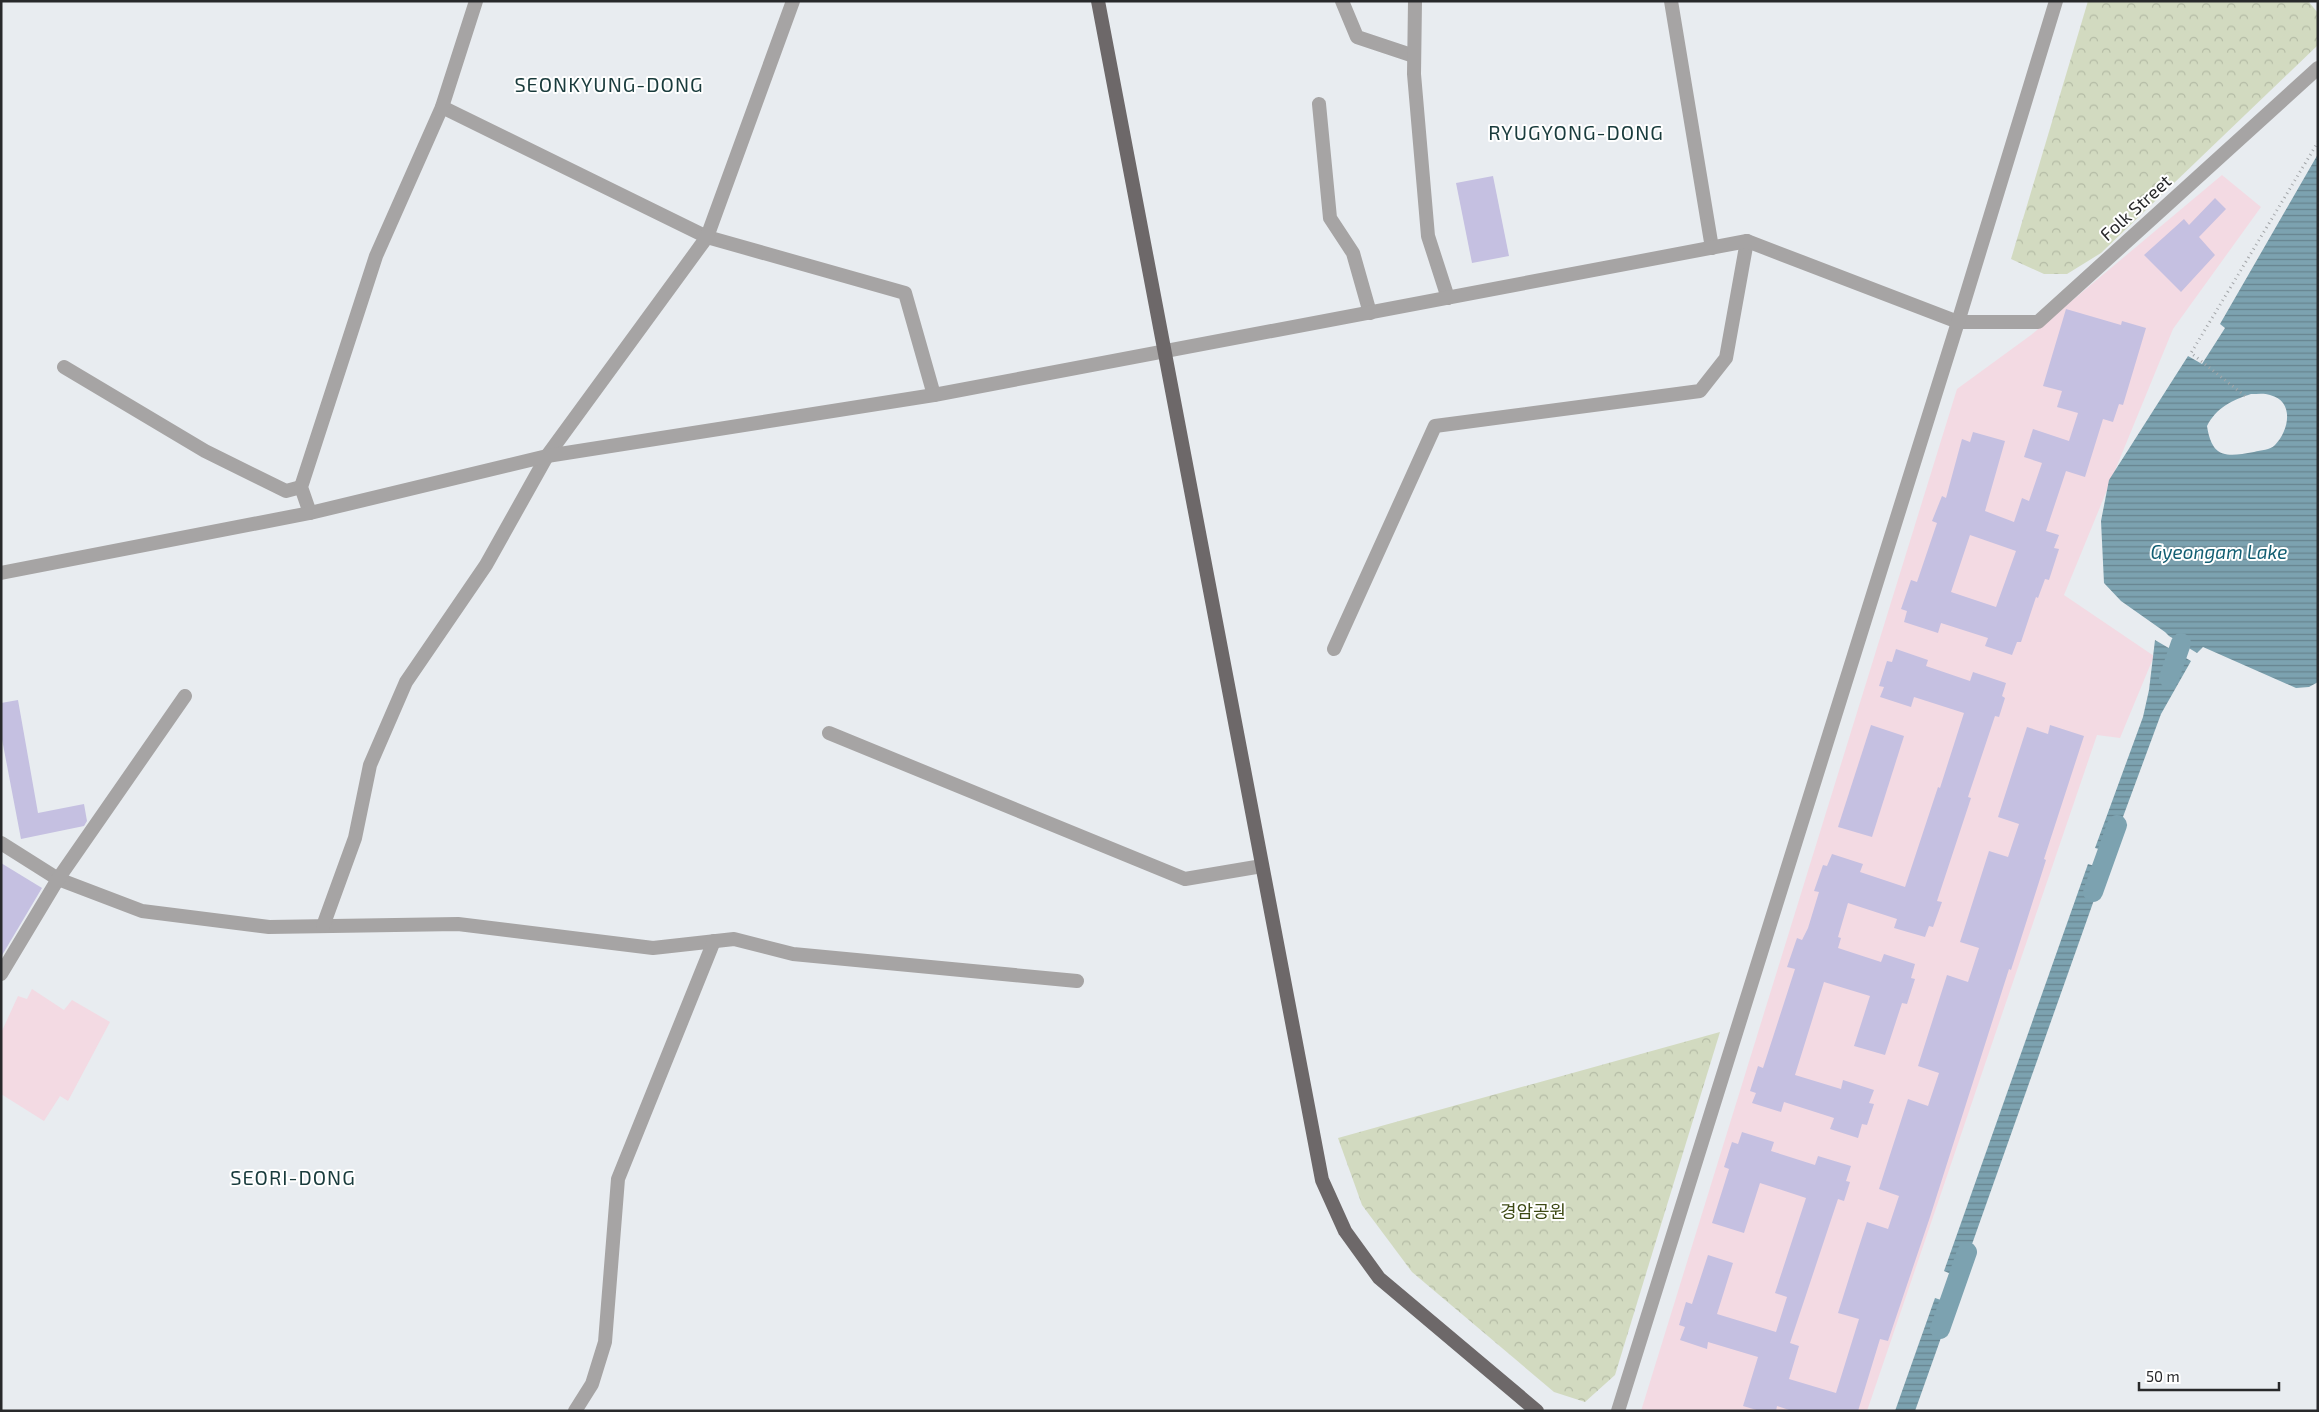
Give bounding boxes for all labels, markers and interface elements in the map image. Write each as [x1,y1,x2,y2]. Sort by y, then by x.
district label: SEONKYUNG-DONG [514,72,704,96]
district label: RYUGYONG-DONG [1488,120,1664,144]
street label: Folk Street [2095,170,2175,245]
water label: Gyeongam Lake [2150,540,2288,564]
district label: SEORI-DONG [230,1165,356,1189]
park label: 경암공원 [1500,1200,1566,1222]
scale bar [2139,1360,2279,1392]
text: 50 m [2146,1367,2180,1385]

